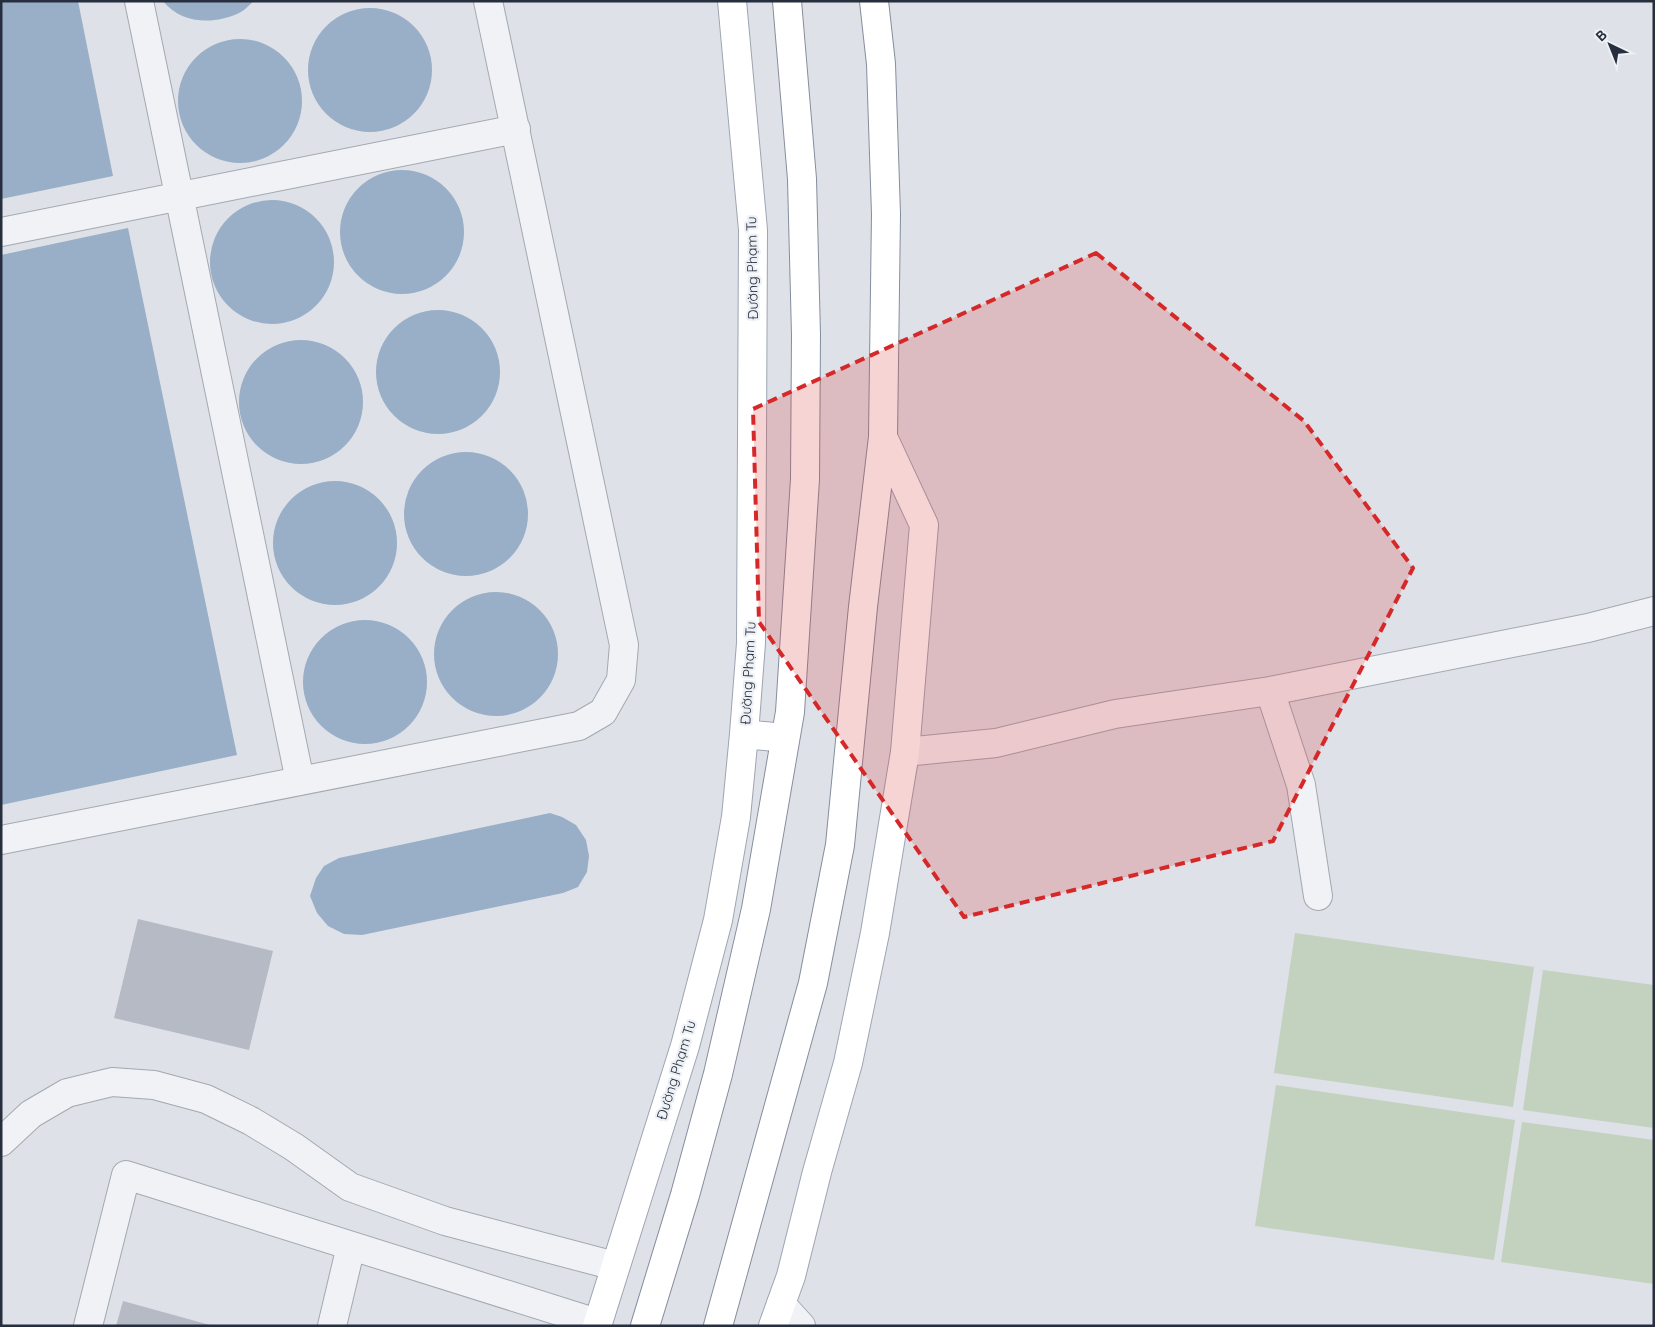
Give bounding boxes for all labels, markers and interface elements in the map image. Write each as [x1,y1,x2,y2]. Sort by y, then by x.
north arrow [1585,20,1635,70]
text: B [1592,26,1611,45]
street label: Đường Phạm Tu [742,216,762,320]
street label: Đường Phạm Tu [736,621,760,725]
street label: Đường Phạm Tu [652,1018,700,1122]

